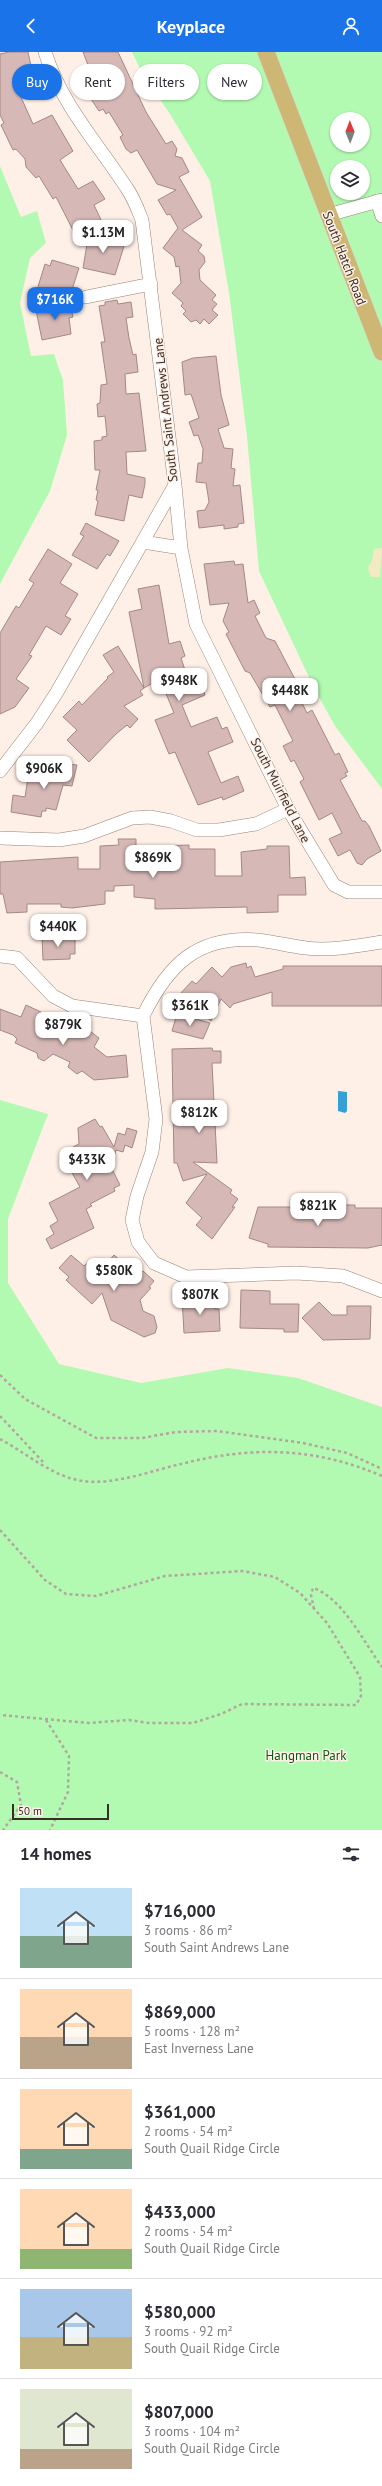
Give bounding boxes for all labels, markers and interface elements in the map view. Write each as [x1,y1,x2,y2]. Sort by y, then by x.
icon: back [20,15,42,37]
text: Keyplace [157,15,225,38]
icon: person [340,15,362,37]
chip: Buy [12,64,62,100]
chip: Rent [70,64,125,100]
chip: Filters [133,64,199,100]
chip: New [207,64,262,100]
north arrow [330,112,370,152]
map controls [330,112,370,200]
button: layers [330,160,370,200]
street label: South Hatch Road [319,209,370,308]
pin: $1.13M [70,220,136,254]
text: $1.13M [81,224,125,241]
pin: $716K [27,287,83,321]
text: $716K [36,291,74,308]
street label: South Saint Andrews Lane [149,337,182,483]
pin: $948K [151,668,207,702]
text: $948K [160,672,198,689]
pin: $448K [262,678,318,712]
text: $448K [271,682,309,699]
street label: South Muirfield Lane [247,735,314,846]
pin: $906K [16,756,72,790]
text: $906K [25,760,63,777]
pin: $869K [125,845,181,879]
text: $869K [134,849,172,866]
pin: $440K [30,914,86,948]
text: $440K [39,918,77,935]
pin: $361K [162,993,218,1027]
text: $361K [171,997,209,1014]
pin: $879K [35,1012,91,1046]
text: $879K [44,1016,82,1033]
pin: $812K [171,1100,227,1134]
text: $812K [180,1104,218,1121]
pin: $433K [59,1147,115,1181]
text: $433K [68,1151,106,1168]
pin: $821K [290,1193,346,1227]
text: $821K [299,1197,337,1214]
pin: $580K [86,1258,142,1292]
text: $580K [95,1262,133,1279]
pin: $807K [172,1282,228,1316]
text: $807K [181,1286,219,1303]
park label: Hangman Park [266,1747,347,1764]
scale bar [12,1802,109,1821]
text: 50 m [18,1804,42,1818]
text: 14 homes [20,1843,91,1865]
icon: filters [340,1843,362,1865]
text: $716,000 [144,1900,216,1922]
icon: home [52,1904,100,1952]
text: 3 rooms · 86 m² [144,1922,233,1939]
text: South Saint Andrews Lane [144,1939,289,1956]
text: $869,000 [144,2001,216,2023]
icon: home [52,2005,100,2053]
text: 5 rooms · 128 m² [144,2023,240,2040]
text: East Inverness Lane [144,2040,254,2057]
text: $361,000 [144,2101,216,2123]
icon: home [52,2105,100,2153]
text: 2 rooms · 54 m² [144,2123,233,2140]
text: South Quail Ridge Circle [144,2140,280,2157]
text: $433,000 [144,2201,216,2223]
icon: home [52,2205,100,2253]
text: 2 rooms · 54 m² [144,2223,233,2240]
text: South Quail Ridge Circle [144,2240,280,2257]
text: $580,000 [144,2301,216,2323]
icon: home [52,2305,100,2353]
text: 3 rooms · 92 m² [144,2323,233,2340]
text: South Quail Ridge Circle [144,2340,280,2357]
text: $807,000 [144,2401,214,2423]
icon: home [52,2405,100,2453]
text: 3 rooms · 104 m² [144,2423,240,2440]
text: South Quail Ridge Circle [144,2440,280,2457]

